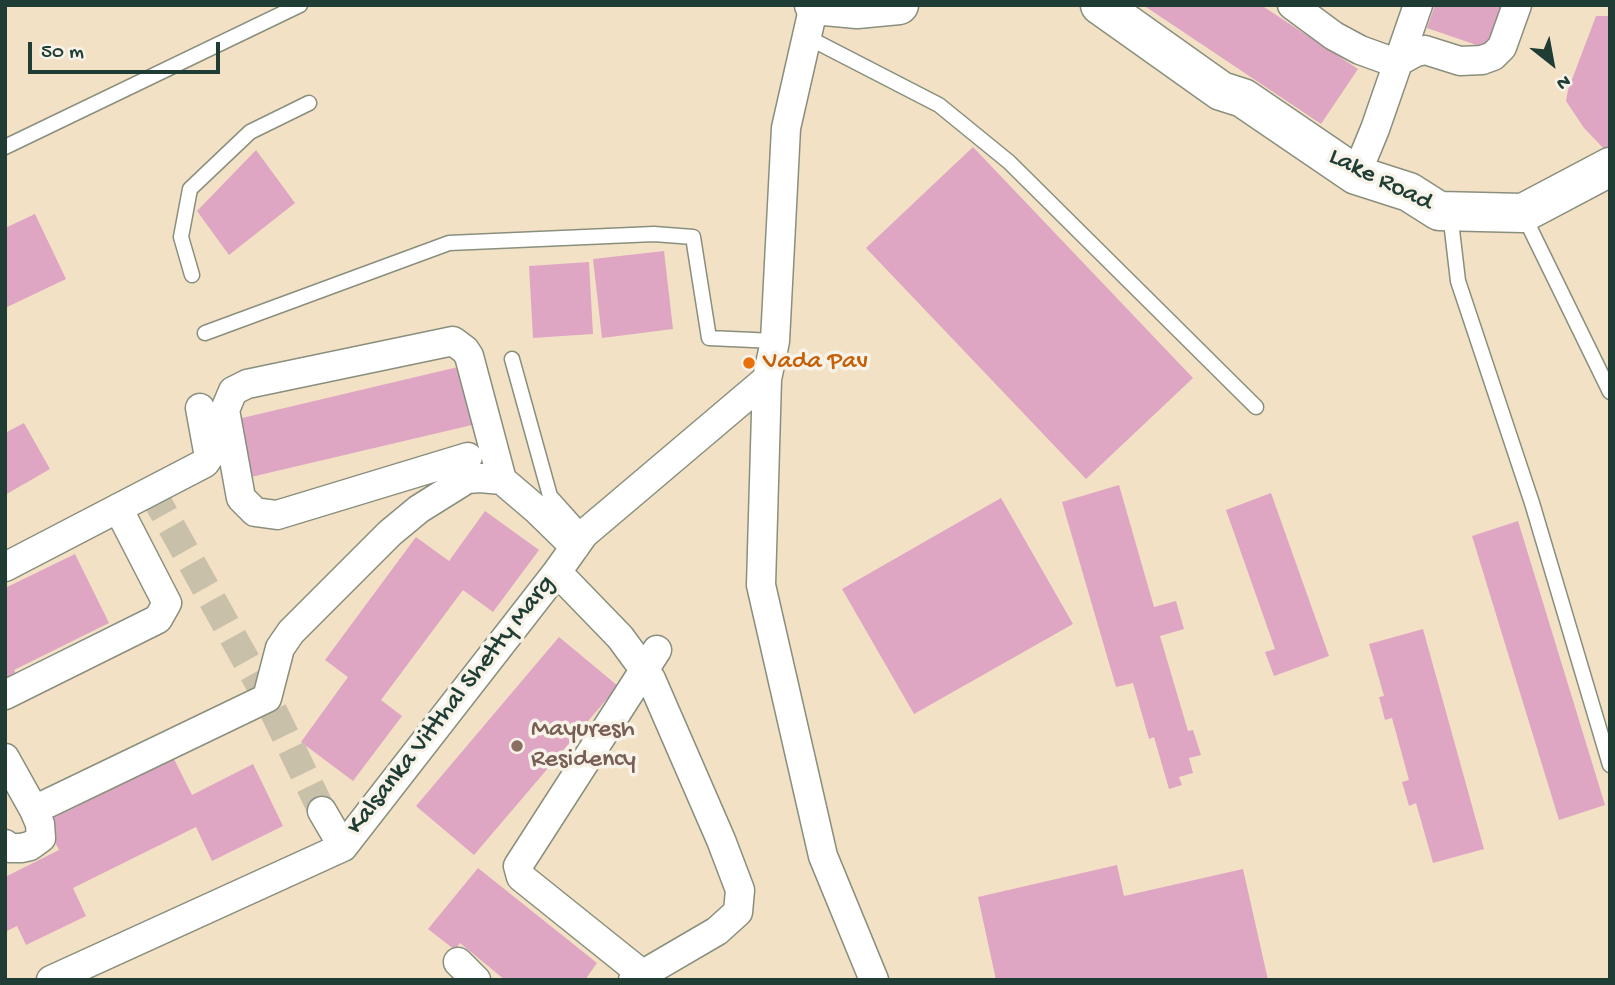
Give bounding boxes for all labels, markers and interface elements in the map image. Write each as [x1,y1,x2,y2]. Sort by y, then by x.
scale bar [32,28,224,72]
north arrow [1517,28,1587,98]
text: 50 m [41,41,84,66]
text: N [1552,68,1574,94]
street label: Lake Road [1323,142,1437,220]
place label: Vada Pav [763,347,868,379]
marker: Vada Pav [741,355,757,371]
street label: Kalsanka Vitthal Shetty Marg [341,570,563,842]
place label: Mayuresh Residency [531,715,636,776]
marker: Mayuresh Residency [509,738,525,754]

